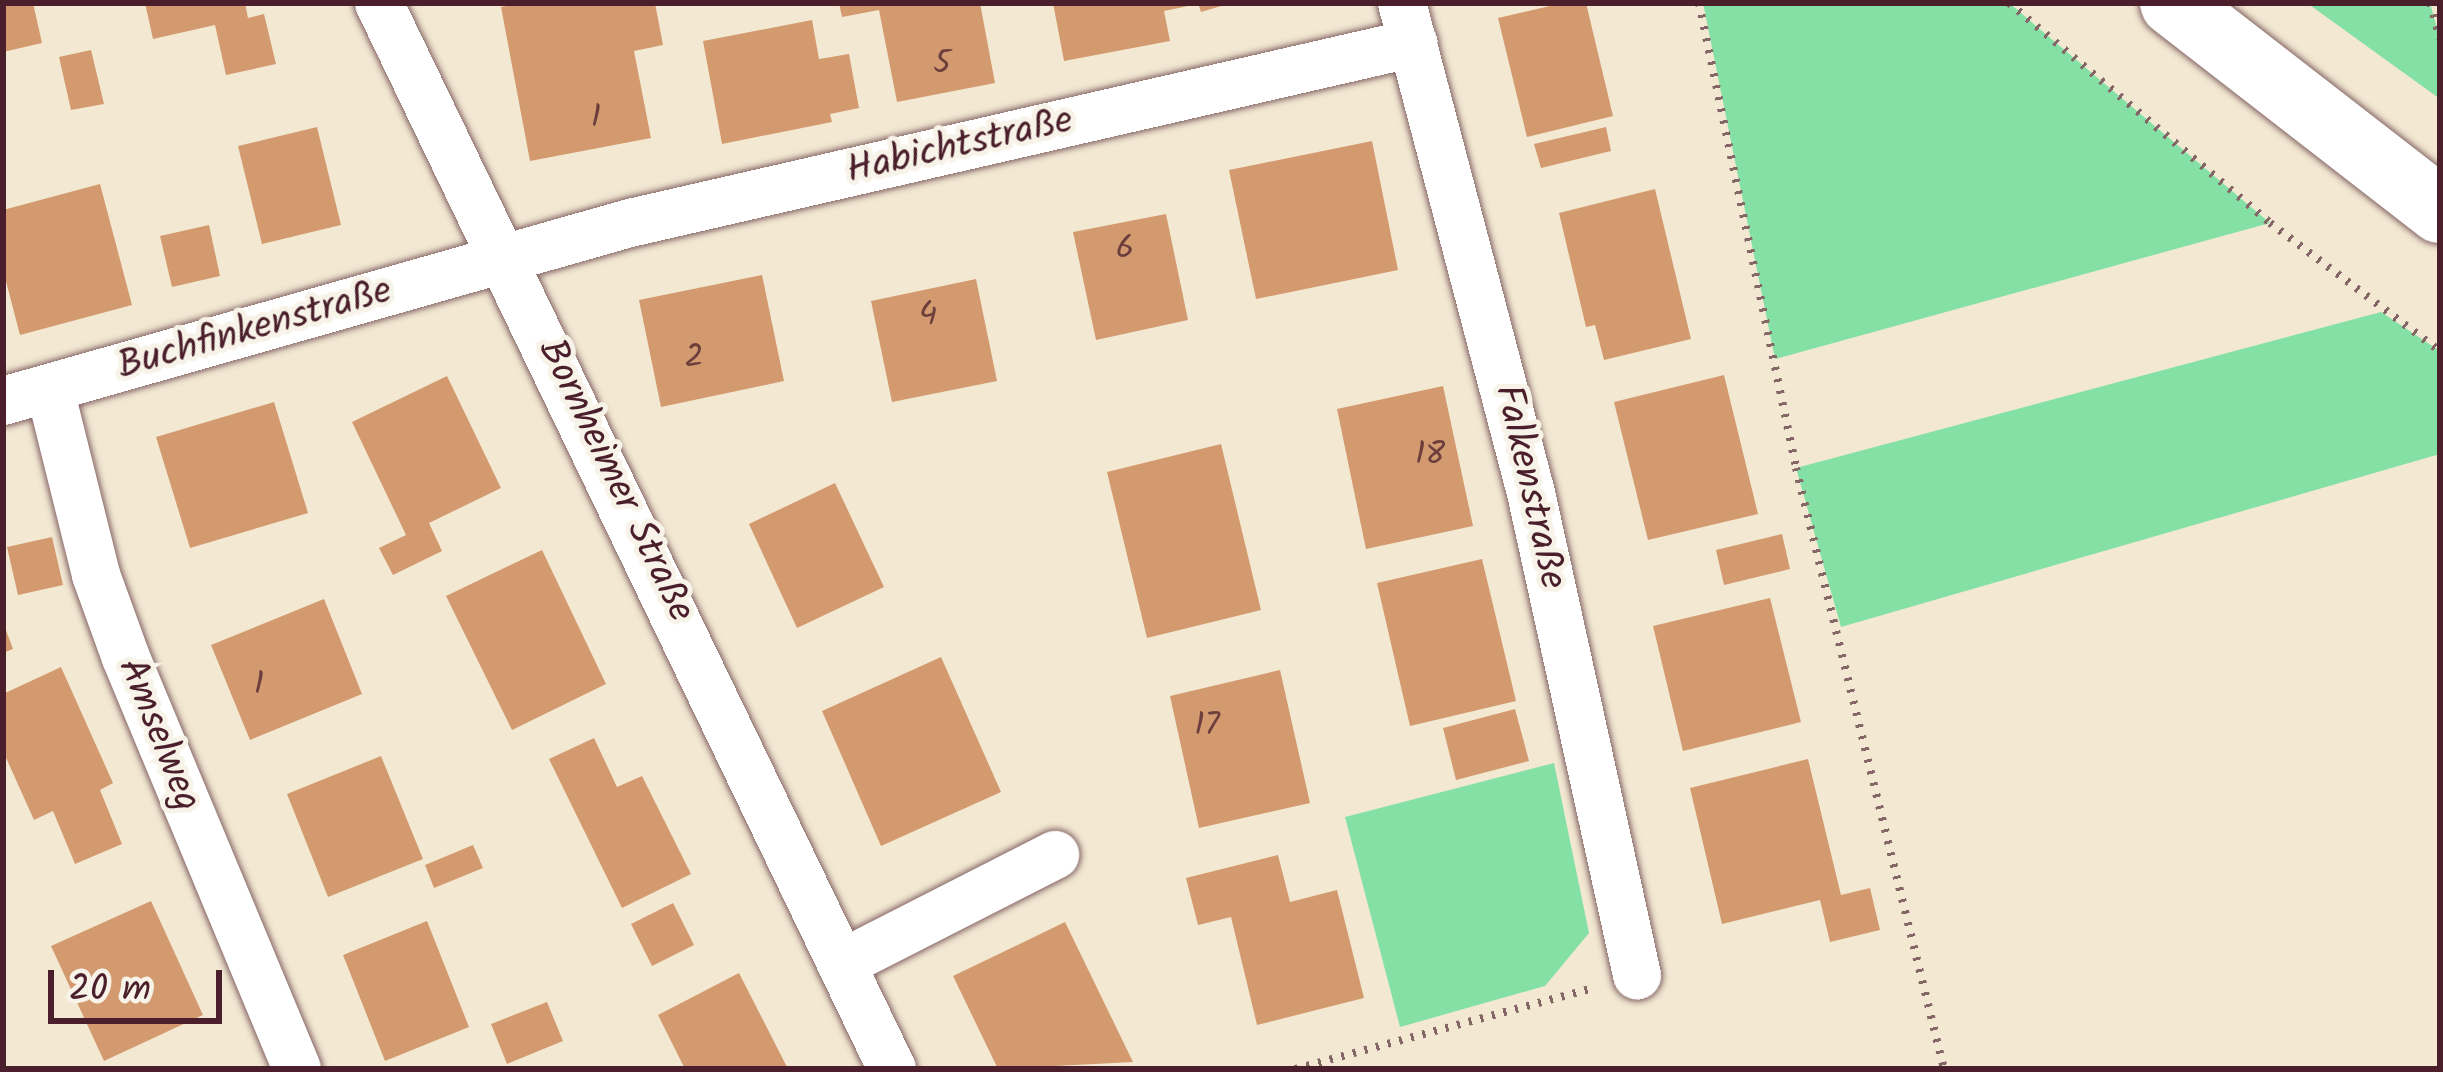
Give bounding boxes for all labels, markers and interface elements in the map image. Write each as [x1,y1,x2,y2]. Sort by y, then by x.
house number: 5 [933,45,951,85]
street label: Habichtstraße [842,98,1078,196]
house number: 1 [591,99,601,139]
house number: 6 [1116,230,1134,270]
street label: Buchfinkenstraße [112,268,398,392]
house number: 4 [919,296,937,336]
street label: Bornheimer Straße [526,332,704,630]
house number: 2 [684,339,704,379]
street label: Falkenstraße [1483,380,1575,594]
house number: 18 [1415,436,1445,476]
street label: Amselweg [106,652,210,818]
house number: 1 [254,666,264,706]
house number: 17 [1194,707,1220,747]
scale bar [54,946,228,1020]
text: 20 m [69,962,151,1019]

